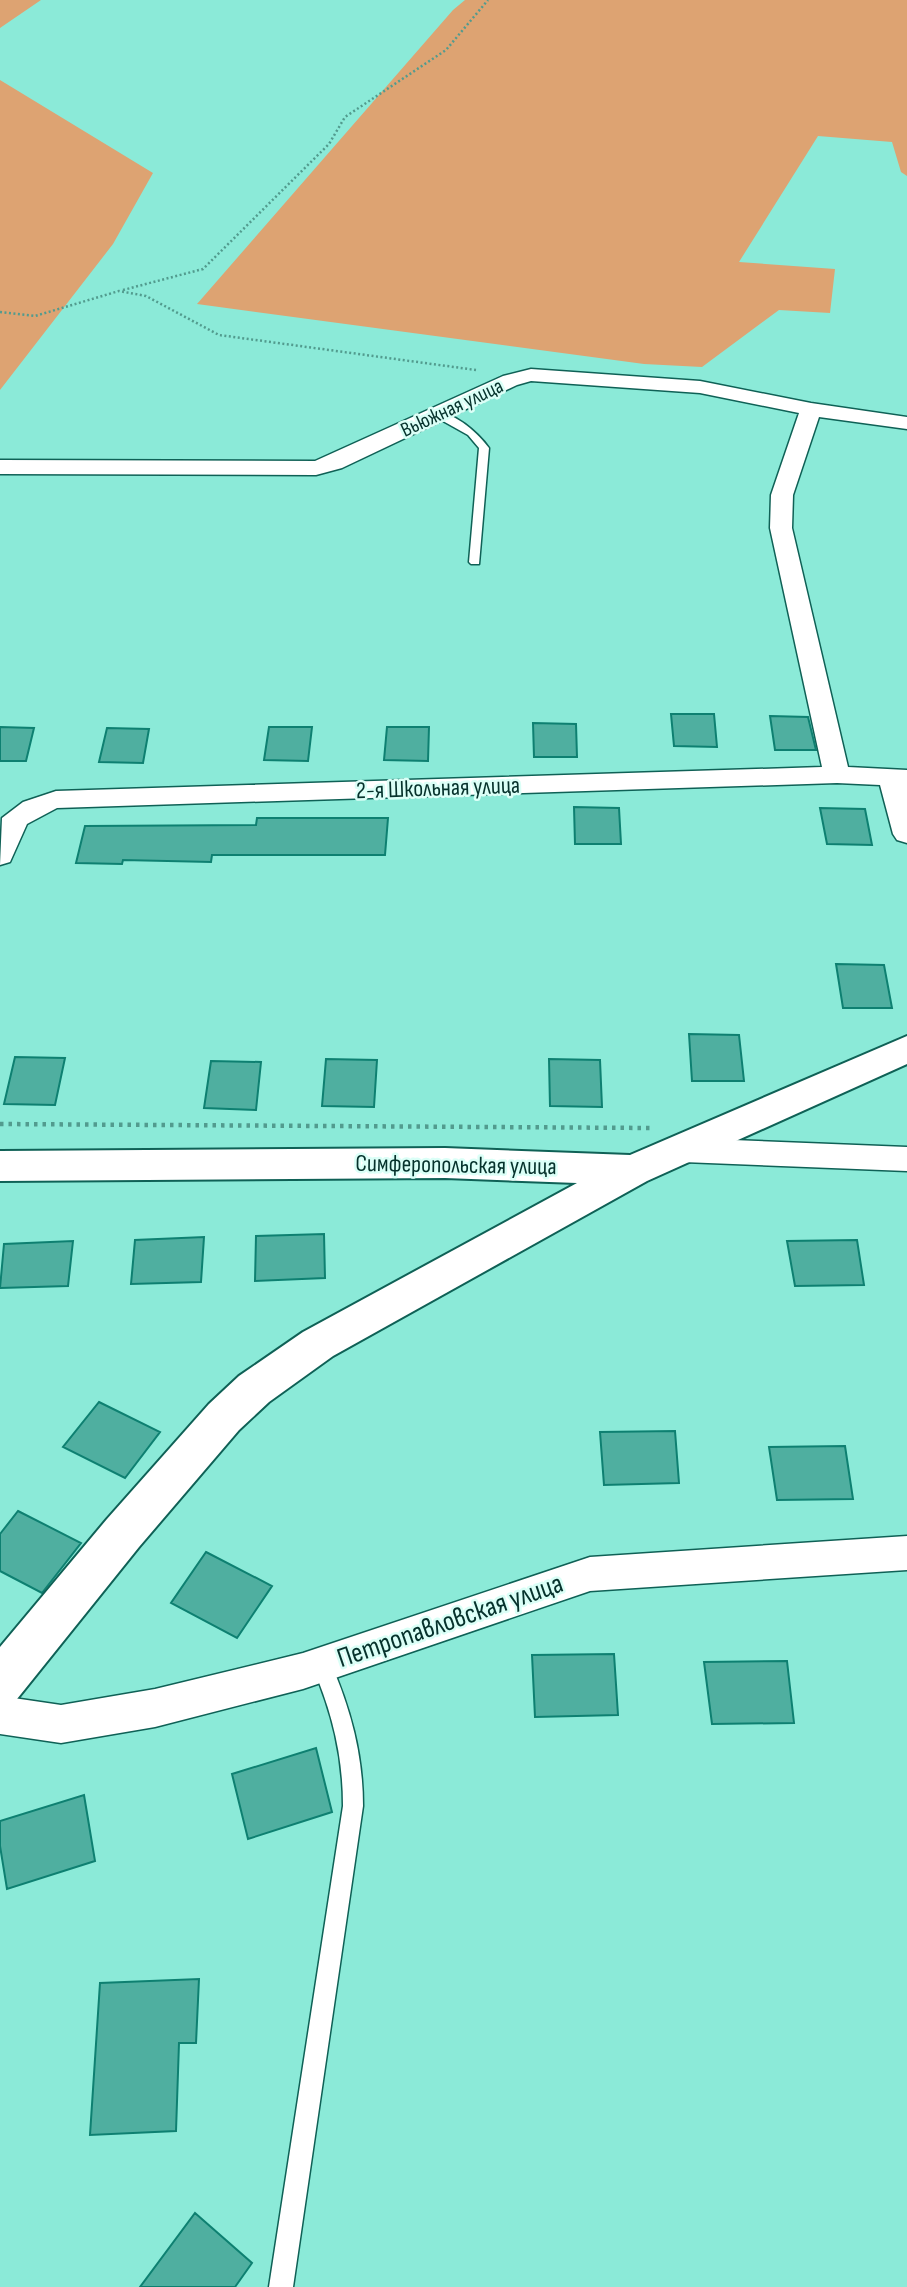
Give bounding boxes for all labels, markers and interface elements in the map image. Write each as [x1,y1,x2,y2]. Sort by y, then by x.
street label: Вьюжная улица [397,373,507,443]
street label: 2-я Школьная улица [355,771,521,805]
street label: Симферопольская улица [355,1149,557,1181]
street label: Петропавловская улица [333,1567,567,1675]

